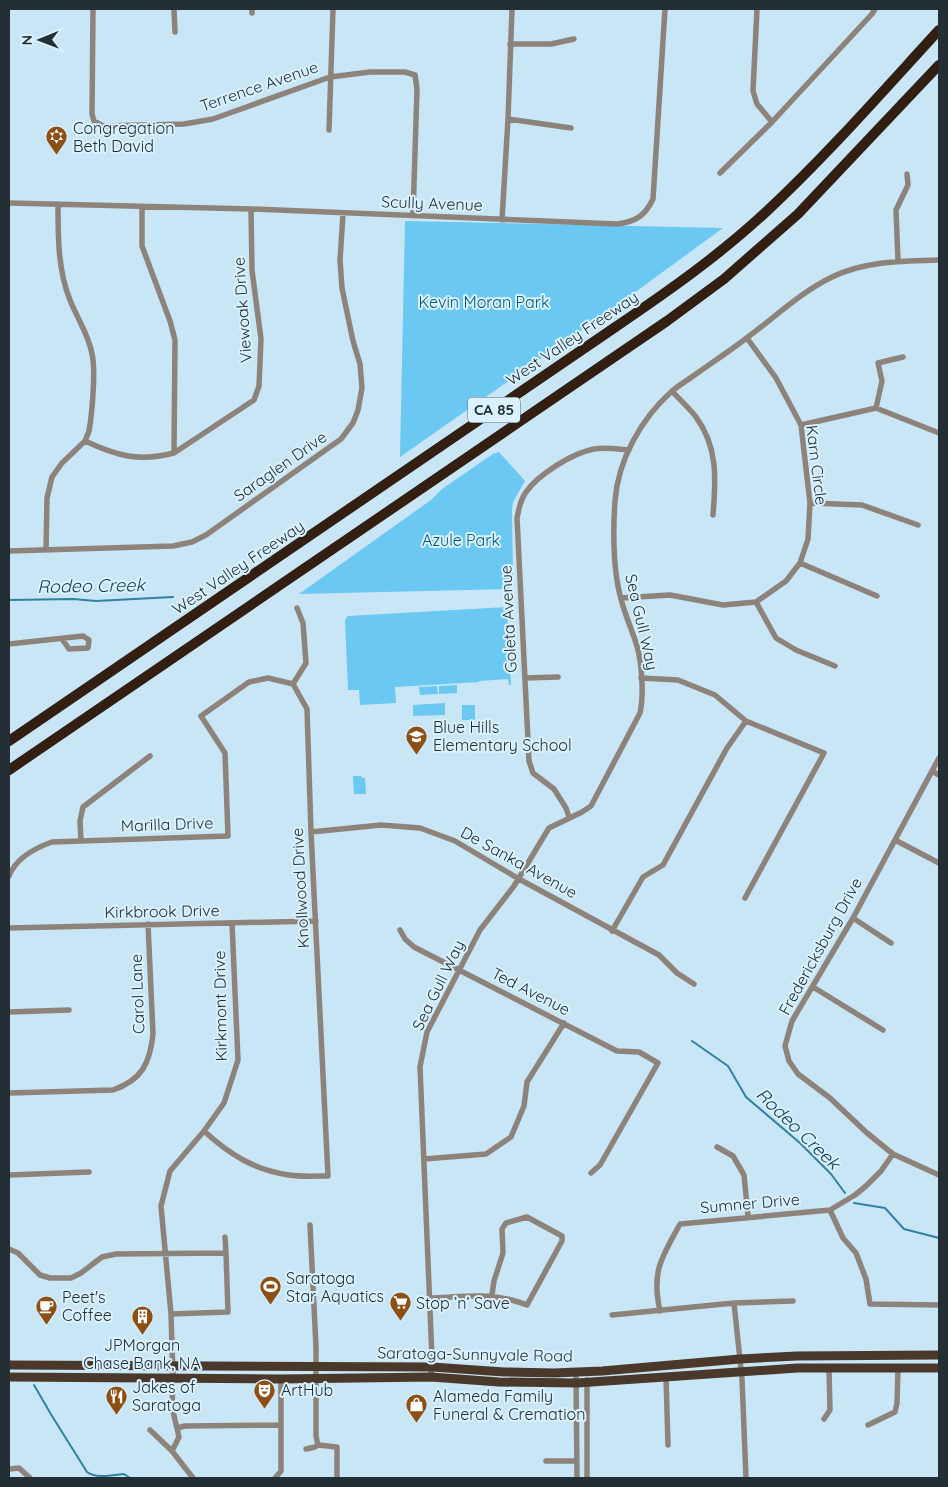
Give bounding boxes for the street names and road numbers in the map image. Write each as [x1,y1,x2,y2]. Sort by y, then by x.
street label: Terrence Avenue [197,56,321,116]
street label: Scully Avenue [381,191,483,215]
street label: Viewoak Drive [228,256,256,364]
street label: West Valley Freeway [502,286,642,390]
road number: CA 85 [468,398,520,422]
street label: Karn Circle [802,424,832,506]
street label: Saraglen Drive [230,427,330,505]
street label: West Valley Freeway [168,515,308,619]
street label: Goleta Avenue [495,565,521,673]
street label: Sea Gull Way [621,572,663,672]
street label: Marilla Drive [120,812,214,836]
street label: De Sanka Avenue [457,822,581,902]
street label: Knollwood Drive [287,827,313,949]
street label: Fredericksburg Drive [774,874,866,1018]
street label: Kirkbrook Drive [104,900,220,922]
street label: Sea Gull Way [407,936,469,1034]
street label: Kirkmont Drive [209,950,231,1062]
street label: Carol Lane [126,954,148,1034]
street label: Ted Avenue [488,963,574,1019]
street label: Sumner Drive [699,1189,801,1217]
street label: Saratoga-Sunnyvale Road [377,1342,573,1366]

